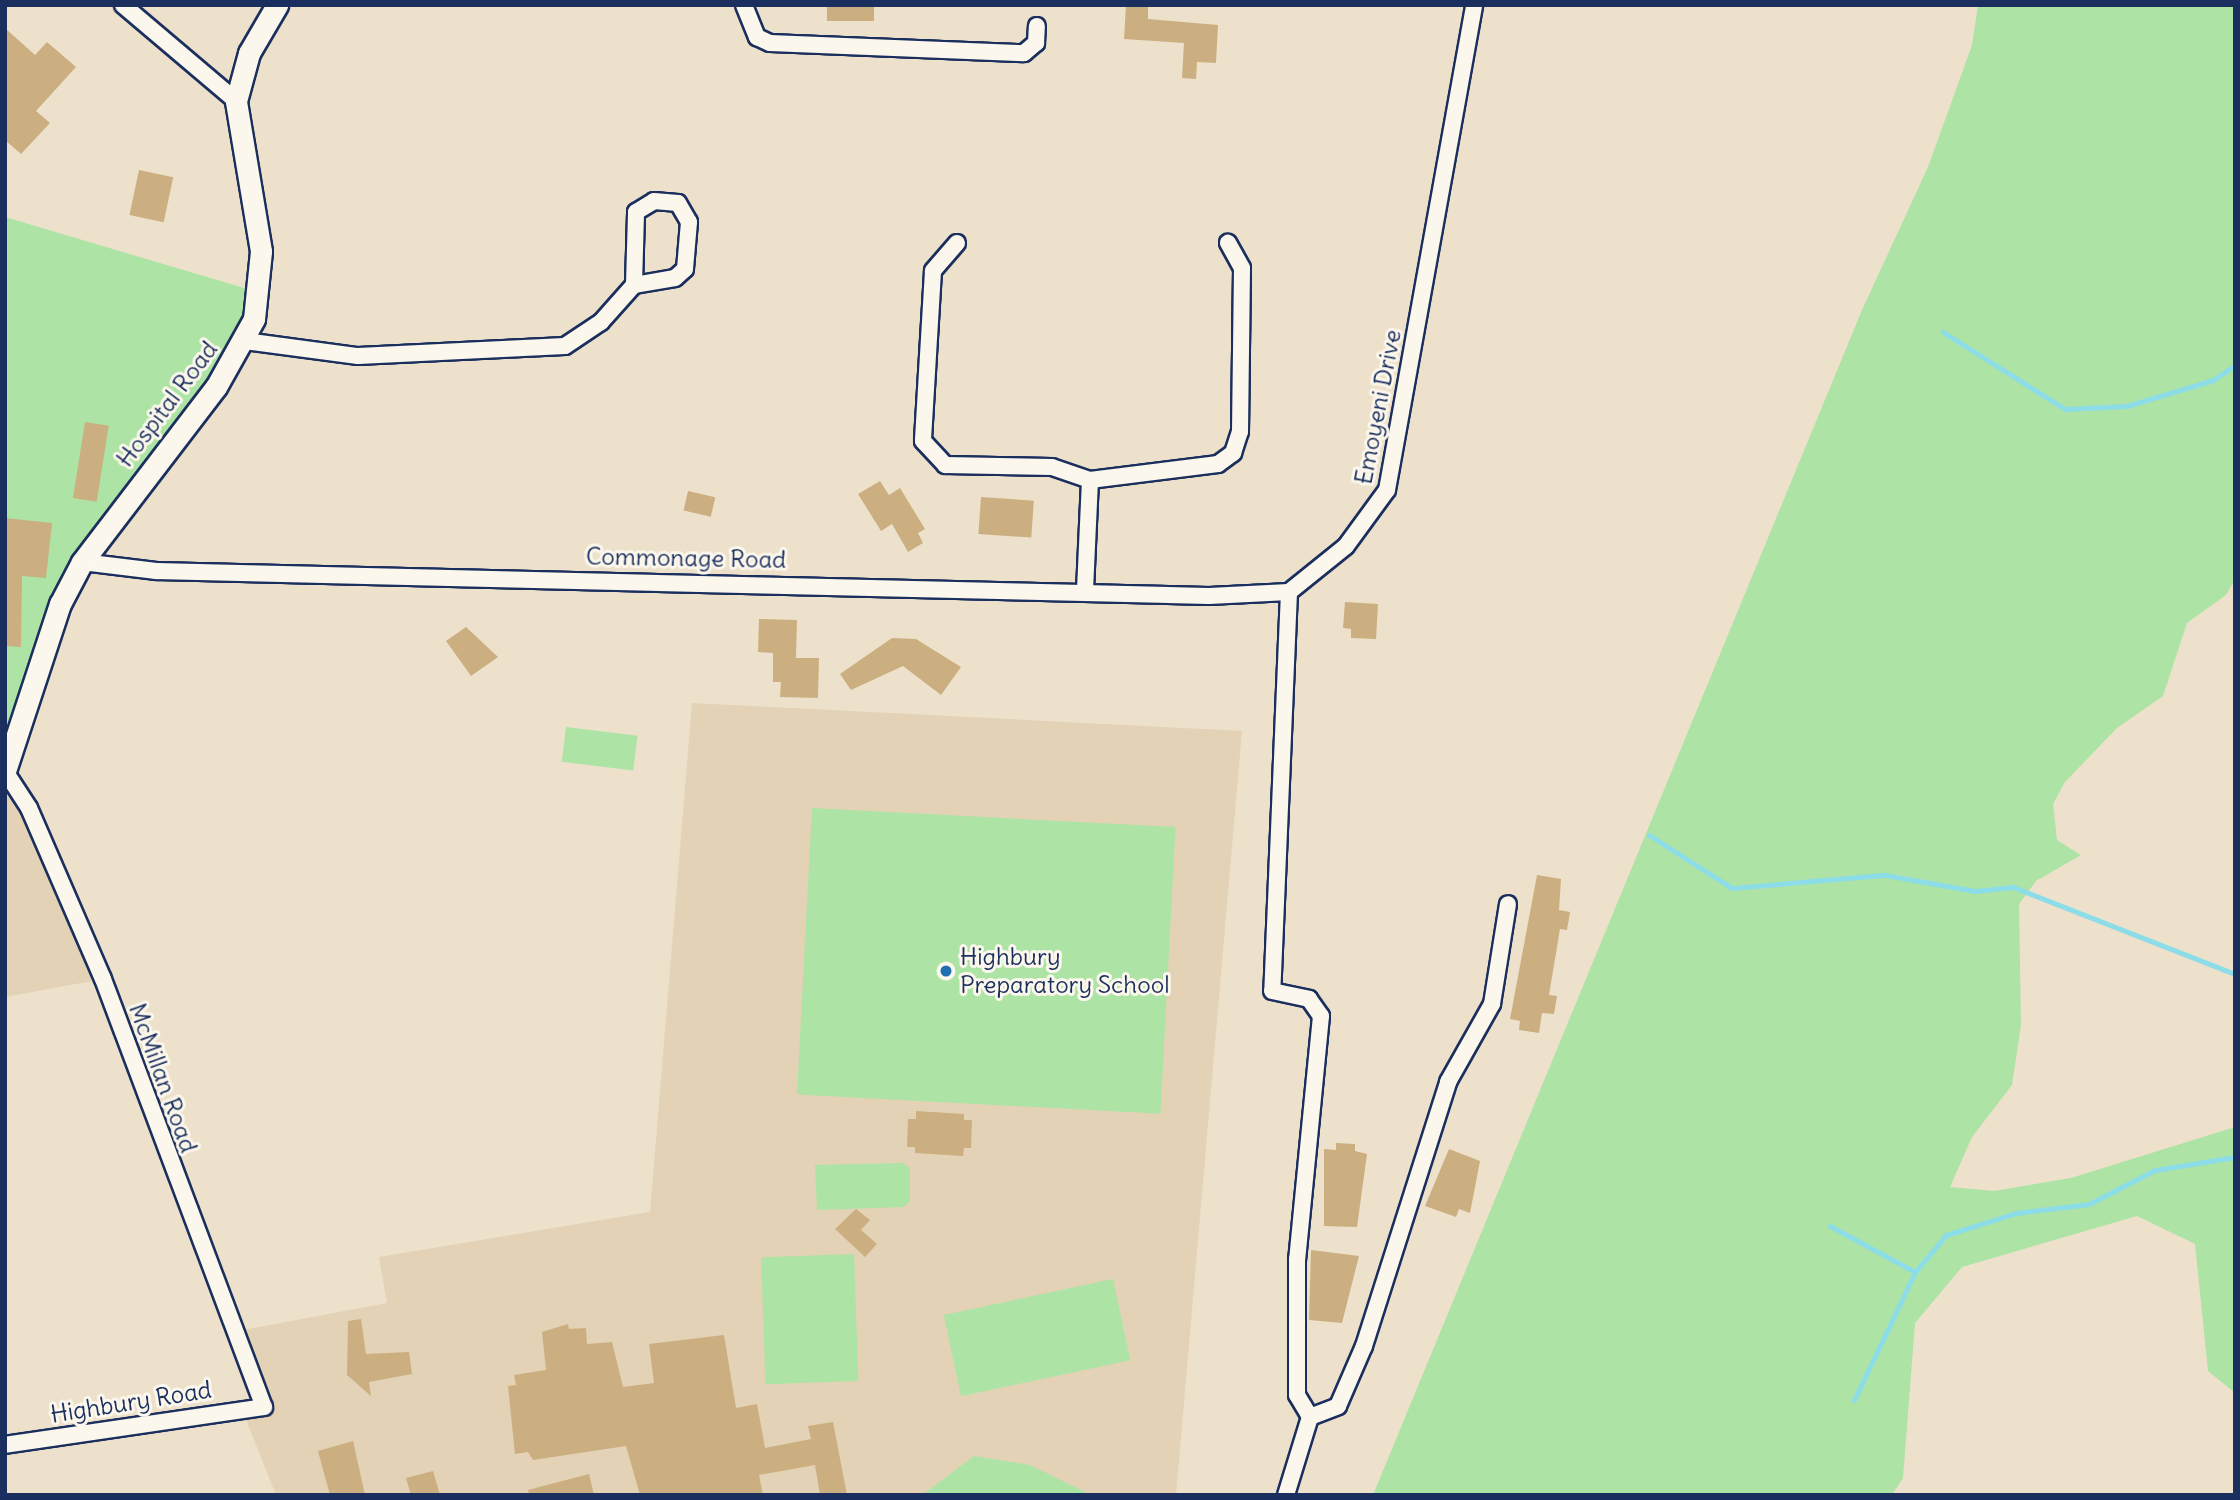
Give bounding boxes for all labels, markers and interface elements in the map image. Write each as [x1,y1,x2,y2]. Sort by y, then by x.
street label: Emoyeni Drive [1349,327,1407,487]
street label: Hospital Road [110,335,224,473]
street label: Commonage Road [586,542,786,574]
place label: Highbury Preparatory School [960,943,1170,999]
marker: Highbury Preparatory School [938,963,954,979]
street label: McMillan Road [123,1000,203,1156]
street label: Highbury Road [48,1375,214,1429]

